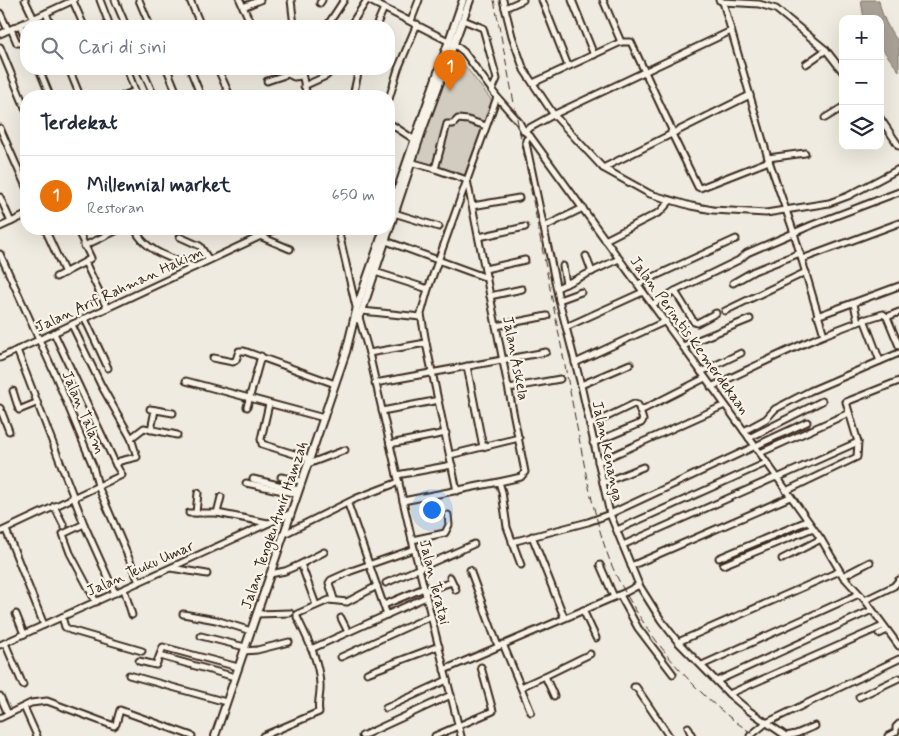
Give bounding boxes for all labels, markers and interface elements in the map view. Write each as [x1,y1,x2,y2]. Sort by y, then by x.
map controls [839,15,884,150]
button: + [839,15,884,60]
search box [20,20,395,75]
icon: search [38,34,66,62]
text: Cari di sini [78,35,166,60]
pin: 1 [434,50,466,91]
button: − [839,60,884,105]
button: layers [839,105,884,150]
text: Terdekat [40,109,118,137]
text: Millennial market [87,173,231,198]
text: 1 [52,185,60,206]
text: 650 m [332,185,375,206]
text: Restoran [87,198,145,219]
street label: Jalan Arif Rahman Hakim [32,242,206,338]
street label: Jalan Perintis Kemerdekaan [625,252,753,419]
street label: Jalan Askela [497,314,533,402]
street label: Jalan Talam [57,368,110,457]
street label: Jalan Kenanga [587,399,627,503]
street label: Jalan Tengku Amir Hamzah [237,438,314,612]
your location [419,497,445,523]
street label: Jalan Teuku Umar [84,536,198,602]
street label: Jalan Teratai [414,538,454,627]

